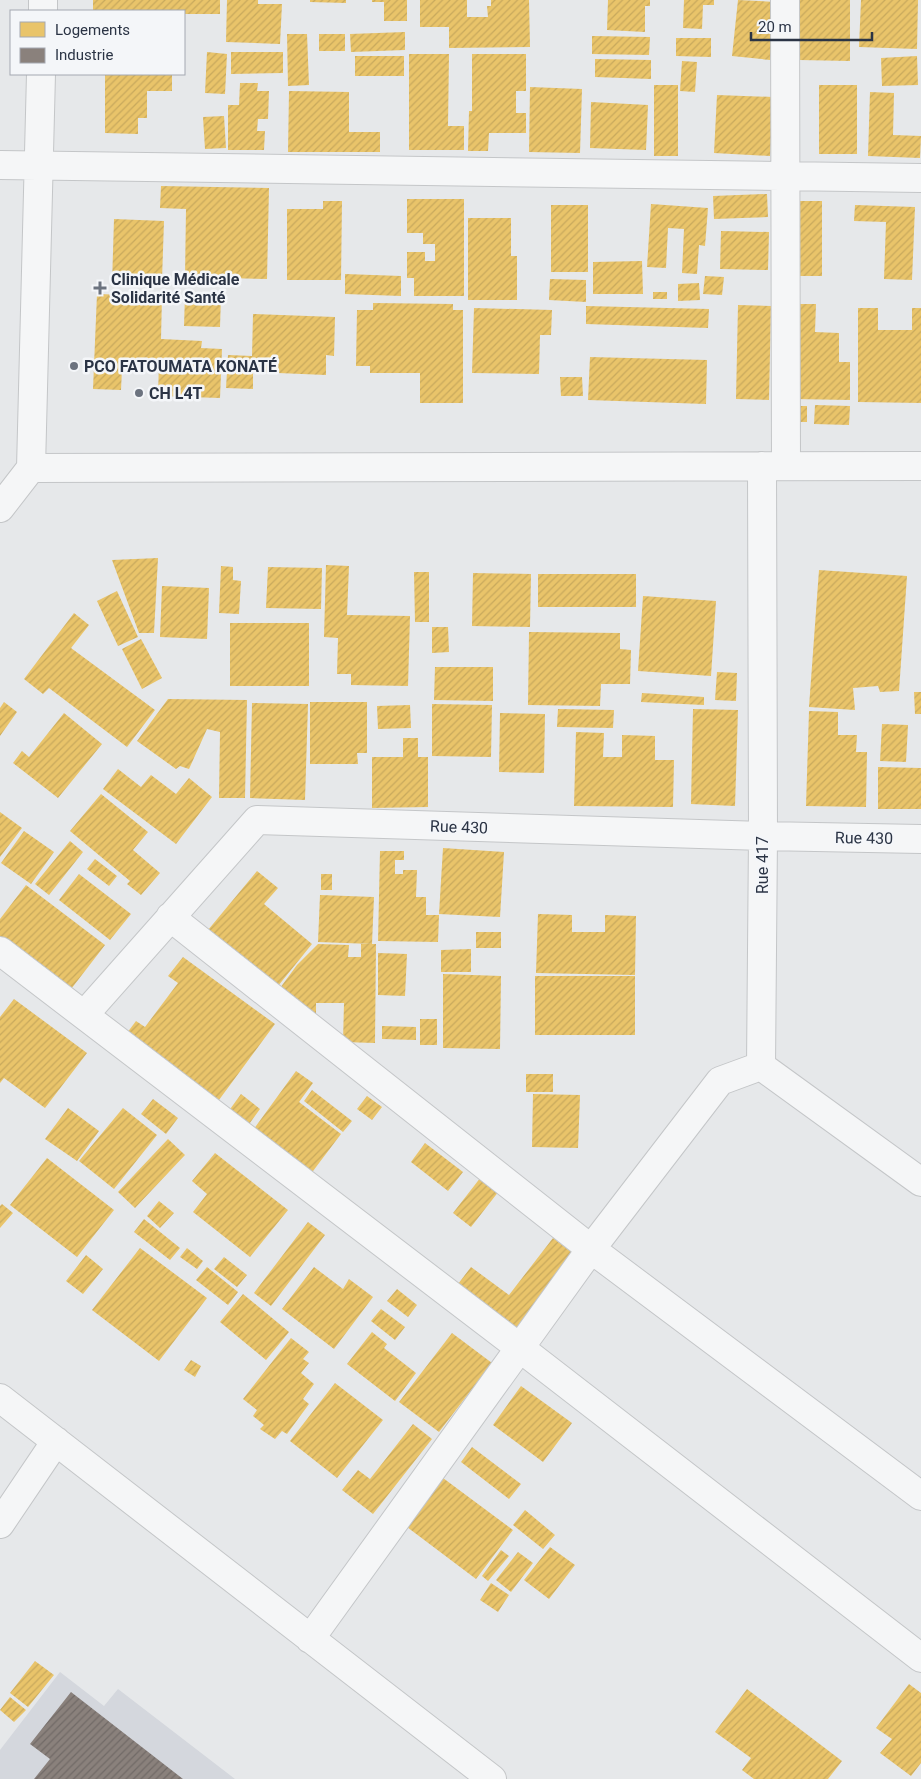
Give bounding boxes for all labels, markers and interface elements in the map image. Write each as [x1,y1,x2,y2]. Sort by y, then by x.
legend [10,10,185,75]
scale bar [751,10,872,42]
text: 20 m [758,18,792,36]
text: Logements [55,21,130,39]
text: Industrie [55,46,113,64]
place label: Clinique Médicale Solidarité Santé [111,270,240,307]
marker: Clinique Médicale Solidarité Santé [93,281,107,295]
place label: PCO FATOUMATA KONATÉ [84,357,277,376]
marker: PCO FATOUMATA KONATÉ [68,360,80,372]
place label: CH L4T [149,384,203,403]
marker: CH L4T [133,387,145,399]
street label: Rue 430 [430,816,488,838]
street label: Rue 430 [835,828,893,848]
street label: Rue 417 [753,836,772,894]

